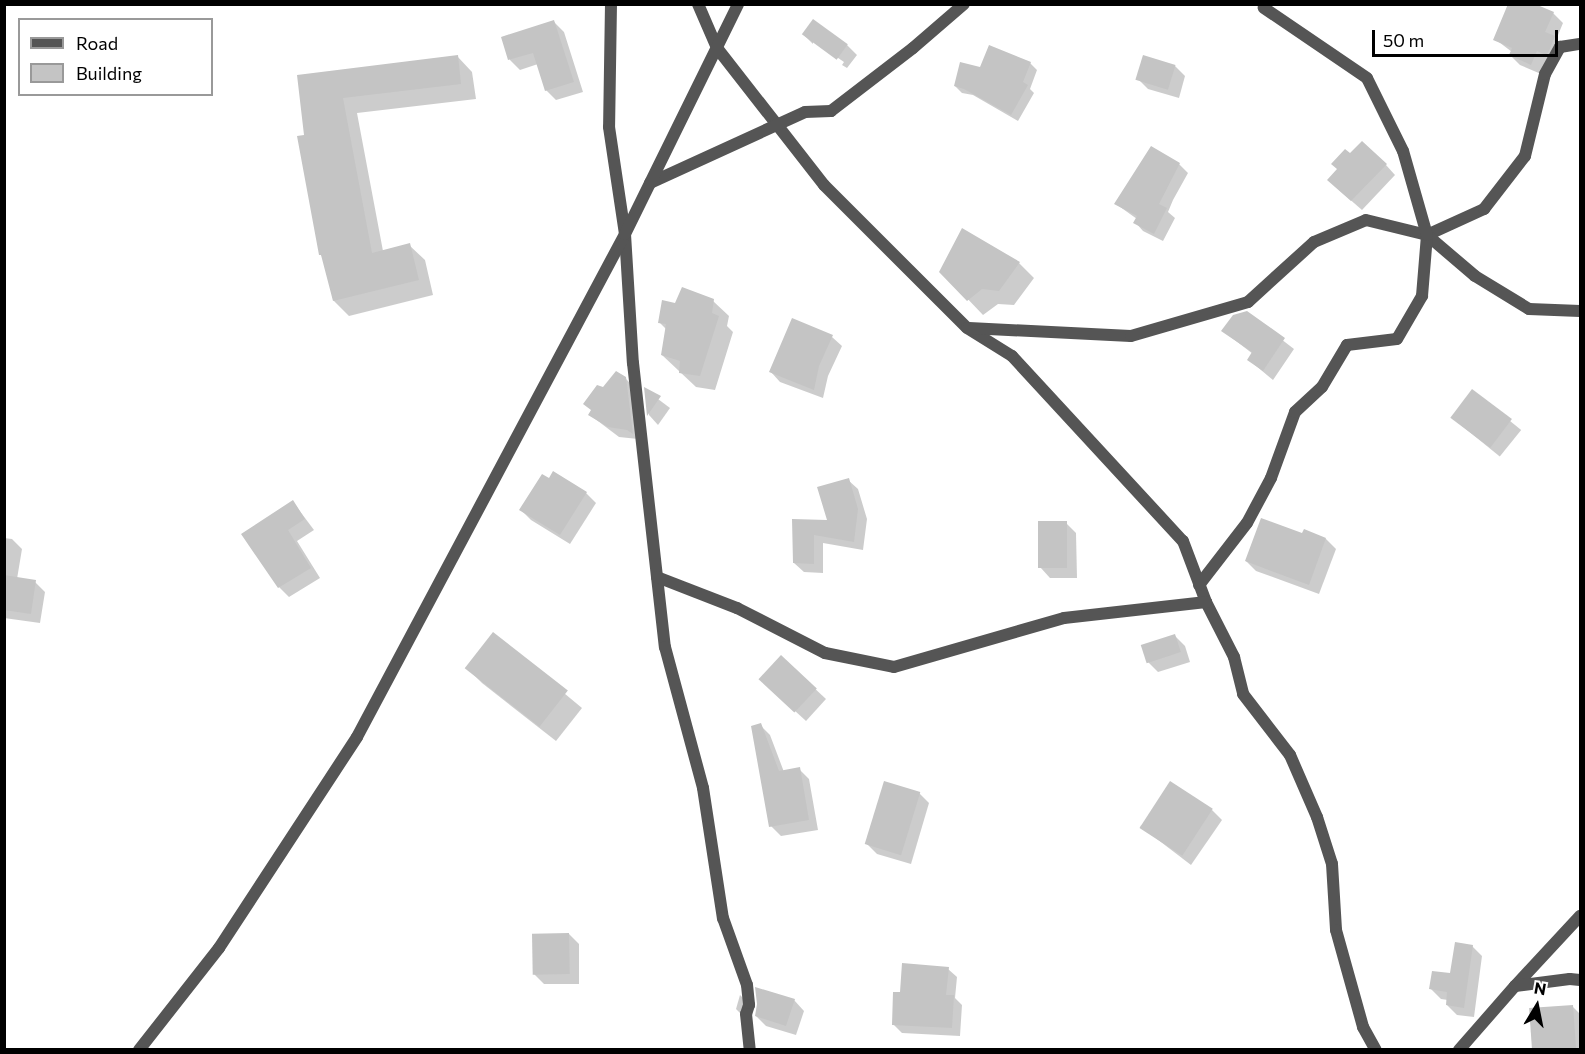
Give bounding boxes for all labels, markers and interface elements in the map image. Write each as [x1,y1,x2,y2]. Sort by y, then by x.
legend [18,18,213,96]
scale bar [1375,18,1561,56]
text: 50 m [1383,29,1424,51]
text: Road [76,32,118,54]
text: Building [76,62,142,84]
north arrow [1507,976,1567,1036]
text: N [1533,977,1548,998]

